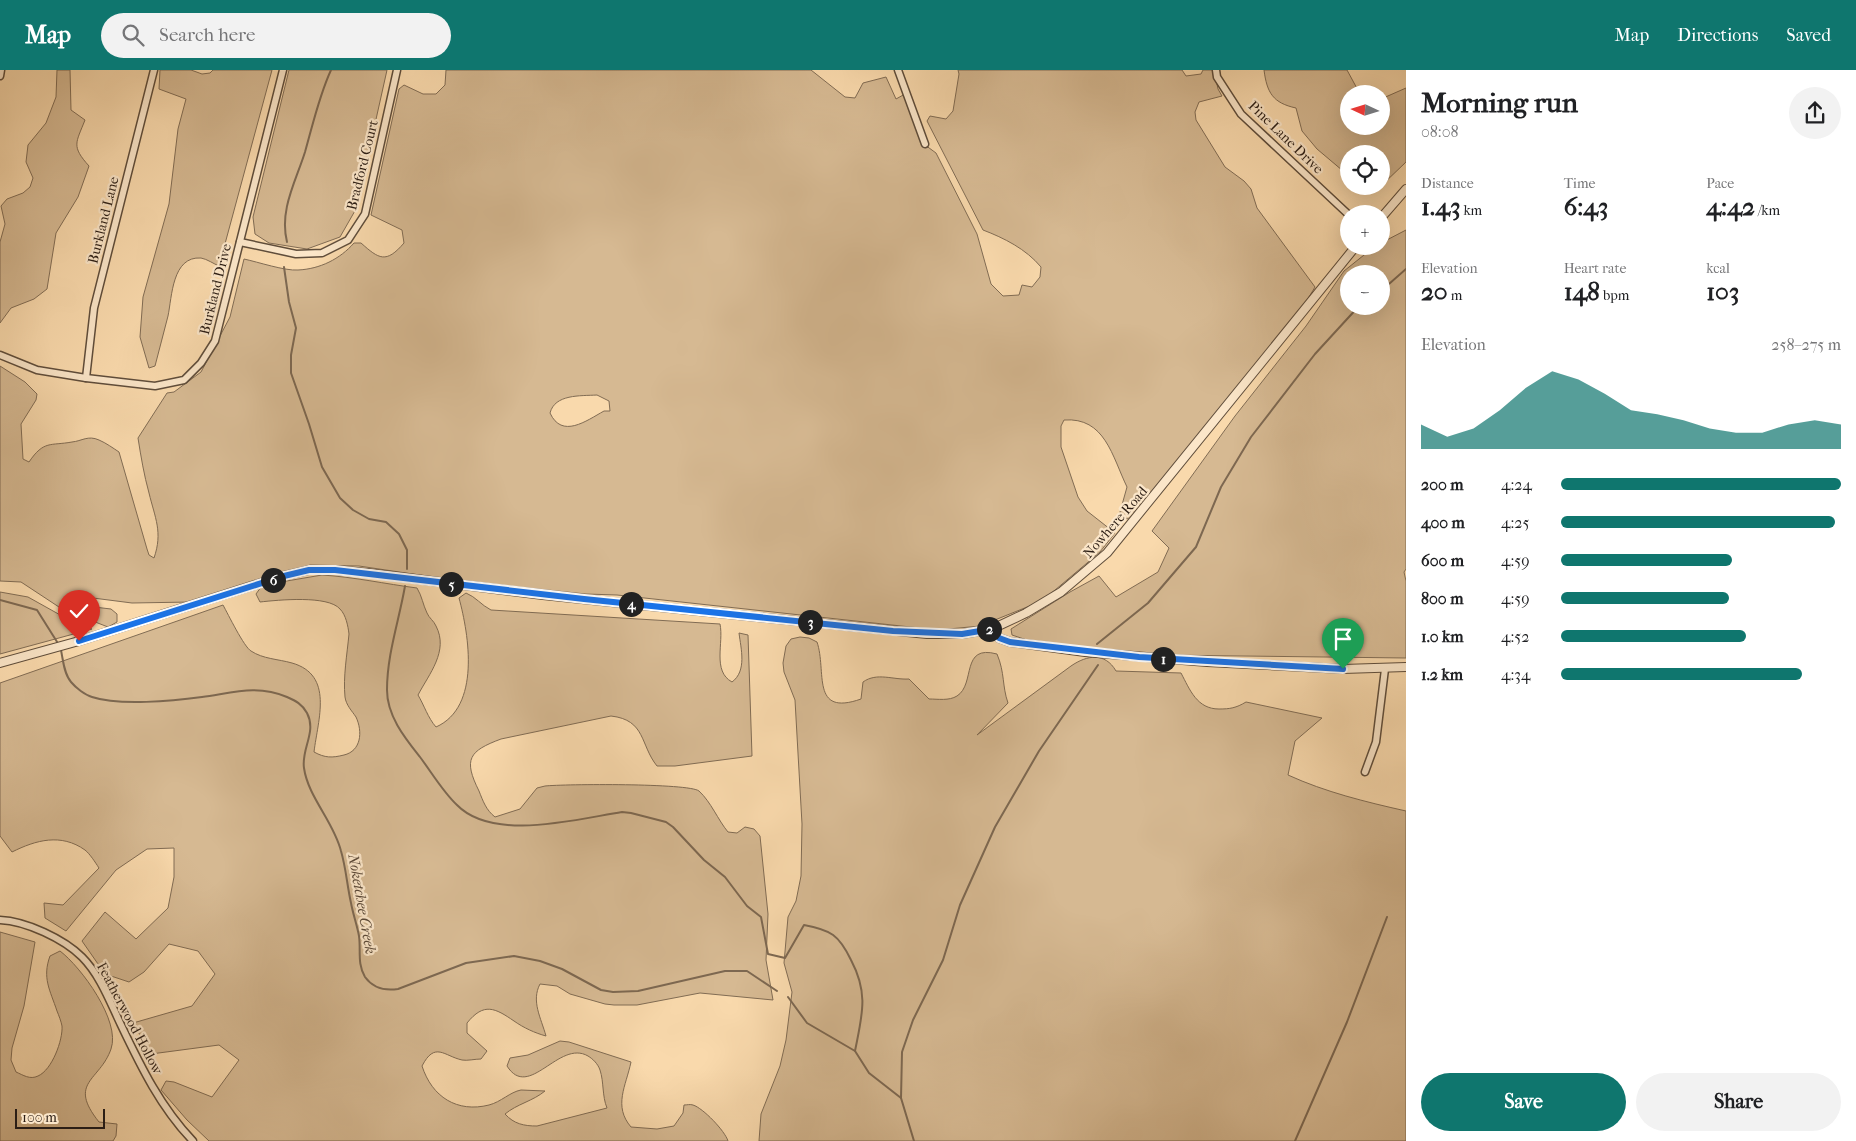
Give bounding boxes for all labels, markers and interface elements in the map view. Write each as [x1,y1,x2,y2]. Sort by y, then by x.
search box [101,13,451,58]
text: Map [25,21,71,49]
icon: search [119,21,147,49]
text: Search here [159,24,255,46]
text: Map [1615,25,1649,46]
text: Directions [1677,25,1758,46]
text: Saved [1786,25,1831,46]
north arrow [1340,85,1390,135]
map controls [1340,85,1390,315]
text: Morning run [1421,86,1578,119]
button: share [1789,87,1841,139]
street label: Pine Lane Drive [1245,97,1327,177]
street label: Bradford Court [343,118,382,212]
text: 08:08 [1421,122,1459,141]
button: locate [1340,145,1390,195]
street label: Burkland Lane [84,175,123,265]
text: Distance [1421,175,1474,192]
text: Time [1564,175,1595,192]
text: Pace [1706,175,1734,192]
text: 1.43 [1421,192,1460,221]
text: 6:43 [1564,192,1608,221]
text: 4:42 [1706,192,1755,221]
text: km [1460,202,1482,219]
text: /km [1755,202,1780,219]
button: + [1340,205,1390,255]
street label: Burkland Drive [196,242,235,336]
text: Elevation [1421,260,1478,277]
text: Heart rate [1564,260,1626,277]
text: kcal [1706,260,1730,277]
button: − [1340,265,1390,315]
text: 20 [1421,277,1448,306]
text: 148 [1564,277,1600,306]
text: 103 [1706,277,1739,306]
text: m [1448,287,1462,304]
text: bpm [1600,287,1629,304]
text: Elevation [1421,335,1486,354]
text: 258–275 m [1771,335,1841,354]
text: 200 m [1421,475,1464,494]
text: 4:24 [1501,475,1532,494]
street label: Nowhere Road [1080,483,1151,562]
text: 400 m [1421,513,1465,532]
text: 4:25 [1501,513,1529,532]
text: 600 m [1421,551,1464,570]
text: 4:59 [1501,551,1530,570]
pin: 6 [260,568,286,592]
text: 6 [270,572,277,589]
pin: 5 [438,572,464,596]
text: 5 [448,576,455,593]
text: 800 m [1421,589,1463,608]
text: 4:59 [1501,589,1530,608]
pin [58,590,100,641]
pin: 4 [618,592,644,616]
text: 4 [627,596,636,613]
icon: check [65,597,93,625]
pin: 3 [798,610,822,634]
text: 3 [808,614,813,631]
pin: 2 [976,616,1002,642]
pin [1322,618,1364,669]
text: 2 [986,621,993,638]
icon: arrive [1329,625,1357,653]
text: 1.0 km [1421,627,1464,646]
text: 4:52 [1501,627,1529,646]
pin: 1 [1150,646,1176,672]
text: 1 [1161,651,1166,668]
text: 1.2 km [1421,665,1463,684]
text: 4:34 [1501,665,1530,684]
water label: Noketchee Creek [344,852,380,955]
street label: Featherwood Hollow [93,959,167,1078]
button: Save [1421,1073,1626,1131]
button: Share [1636,1073,1841,1131]
scale bar [15,1106,105,1129]
text: 100 m [22,1109,57,1126]

